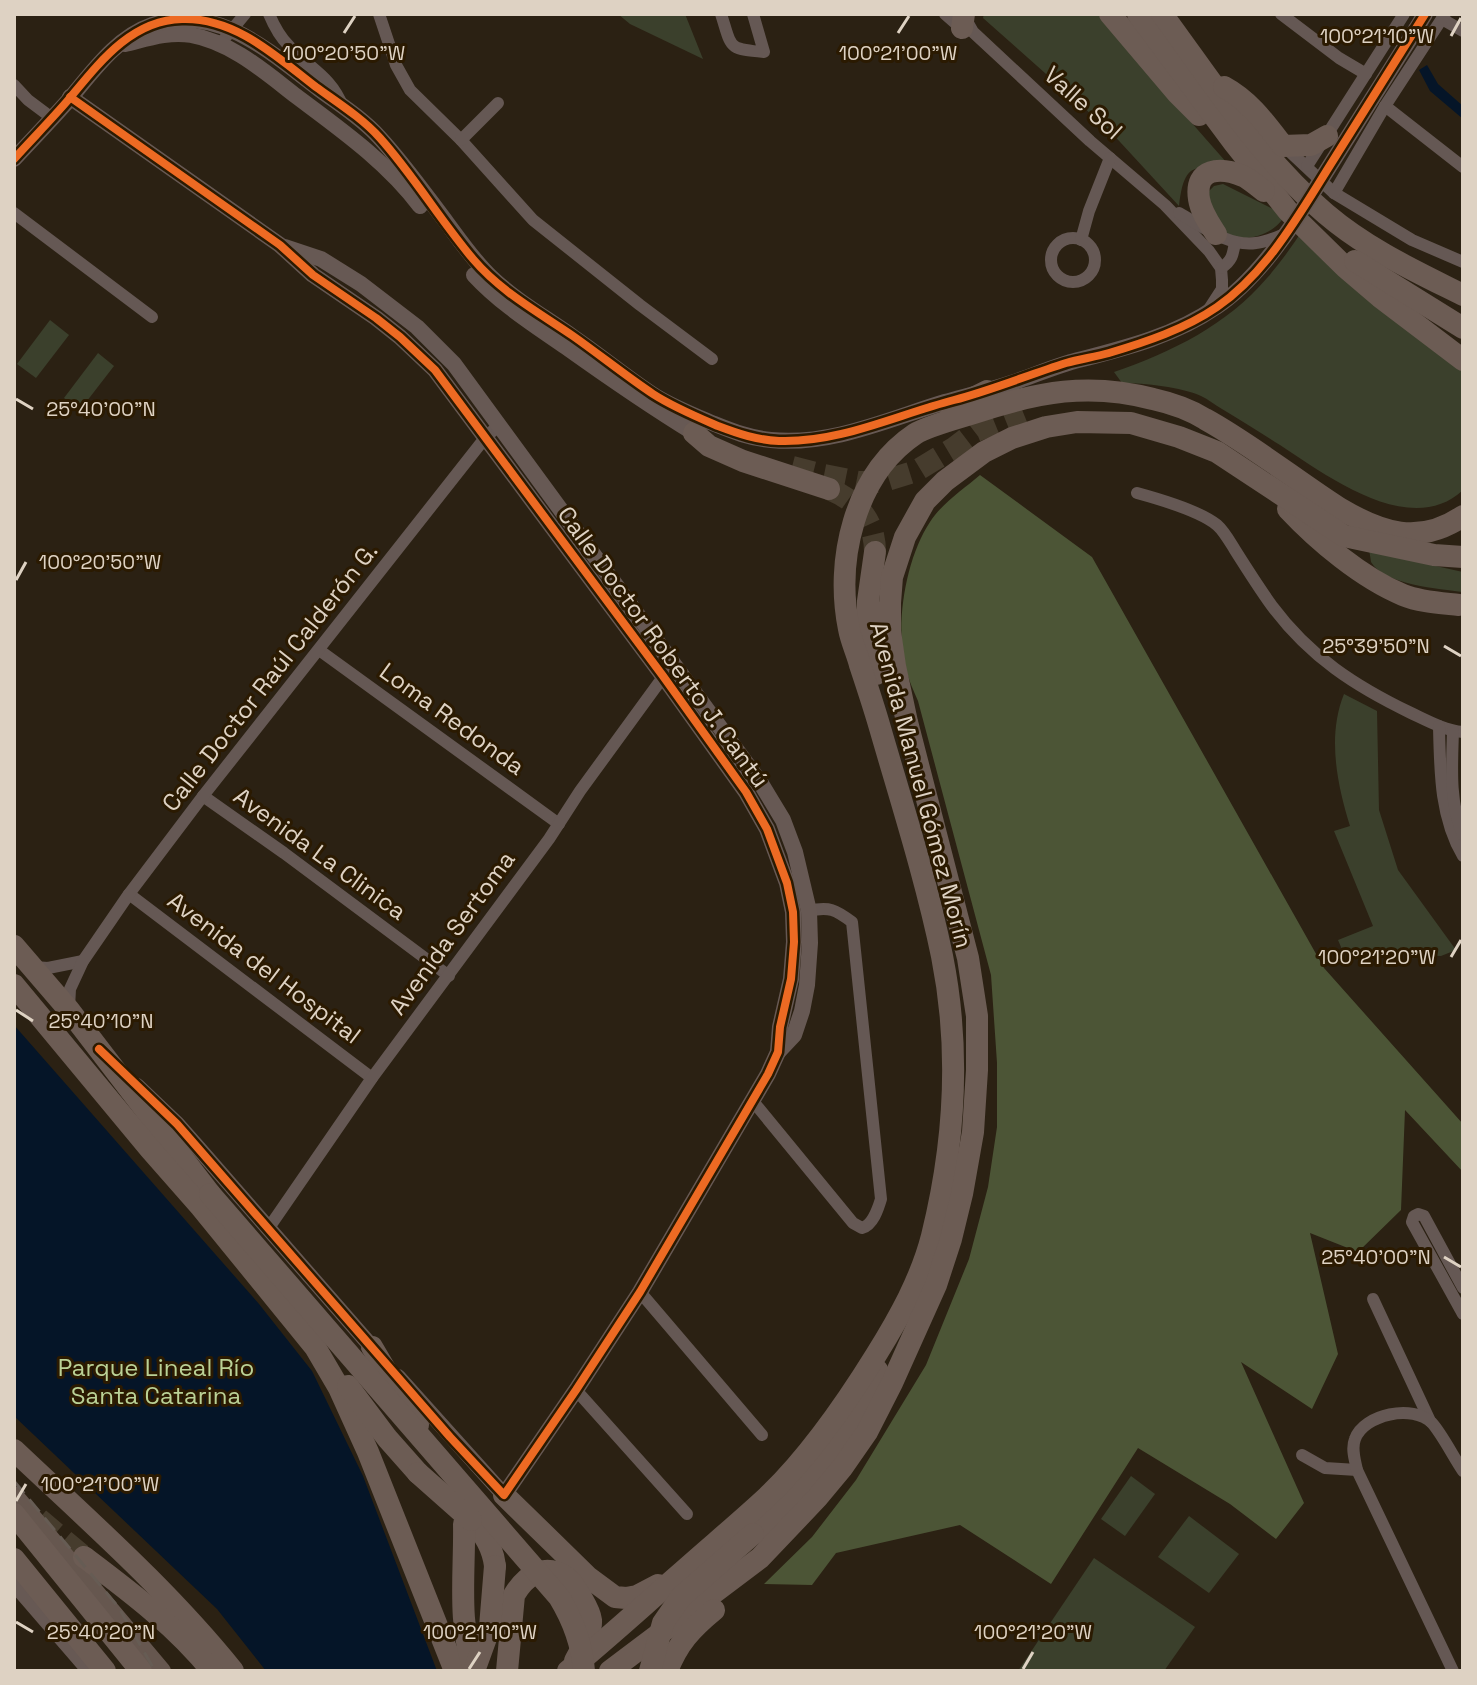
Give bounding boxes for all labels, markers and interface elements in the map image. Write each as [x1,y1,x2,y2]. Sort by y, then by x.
text: 100°21'10"W [1320,23,1434,49]
text: 100°20'50"W [283,40,405,66]
text: 100°21'00"W [839,40,957,66]
street label: Valle Sol [1038,59,1129,146]
text: 25°40'00"N [46,396,156,422]
street label: Calle Doctor Roberto J. Cantú [551,500,776,794]
street label: Calle Doctor Raúl Calderón G. [155,536,384,817]
text: 100°20'50"W [39,549,161,575]
street label: Avenida Manuel Gómez Morín [863,618,980,951]
text: 25°39'50"N [1322,633,1430,659]
street label: Loma Redonda [374,655,531,782]
street label: Avenida La Clinica [228,780,413,927]
street label: Avenida Sertoma [382,844,522,1021]
street label: Avenida del Hospital [161,885,367,1050]
text: 100°21'20"W [1318,944,1436,970]
text: 25°40'10"N [49,1008,153,1034]
text: 25°40'00"N [1321,1244,1431,1270]
park label: Parque Lineal Río Santa Catarina [58,1352,254,1411]
text: 100°21'00"W [41,1471,159,1497]
text: 25°40'20"N [47,1619,155,1645]
text: 100°21'10"W [423,1619,537,1645]
text: 100°21'20"W [974,1619,1092,1645]

